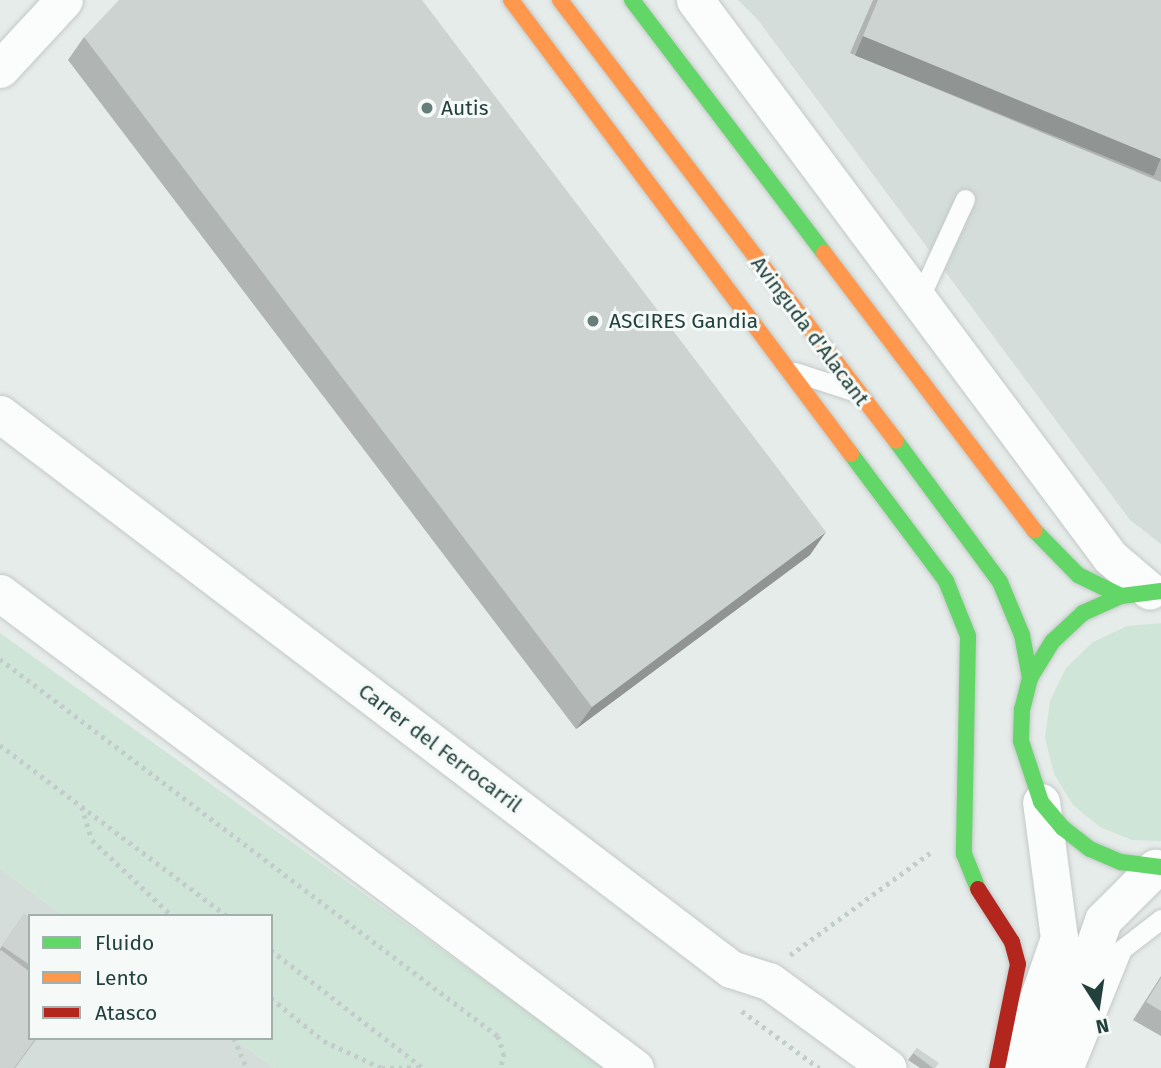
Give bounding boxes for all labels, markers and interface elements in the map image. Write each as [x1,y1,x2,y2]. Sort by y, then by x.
place label: Autis [441,95,489,121]
marker: Autis [419,100,435,116]
street label: Avinguda d'Alacant [746,251,874,411]
place label: ASCIRES Gandia [609,308,758,334]
marker: ASCIRES Gandia [583,311,603,331]
street label: Carrer del Ferrocarril [353,678,527,818]
legend [28,914,273,1040]
text: Fluido [95,930,154,956]
text: Lento [95,965,148,991]
north arrow [1063,970,1133,1040]
text: Atasco [95,1000,157,1026]
text: N [1094,1013,1111,1039]

